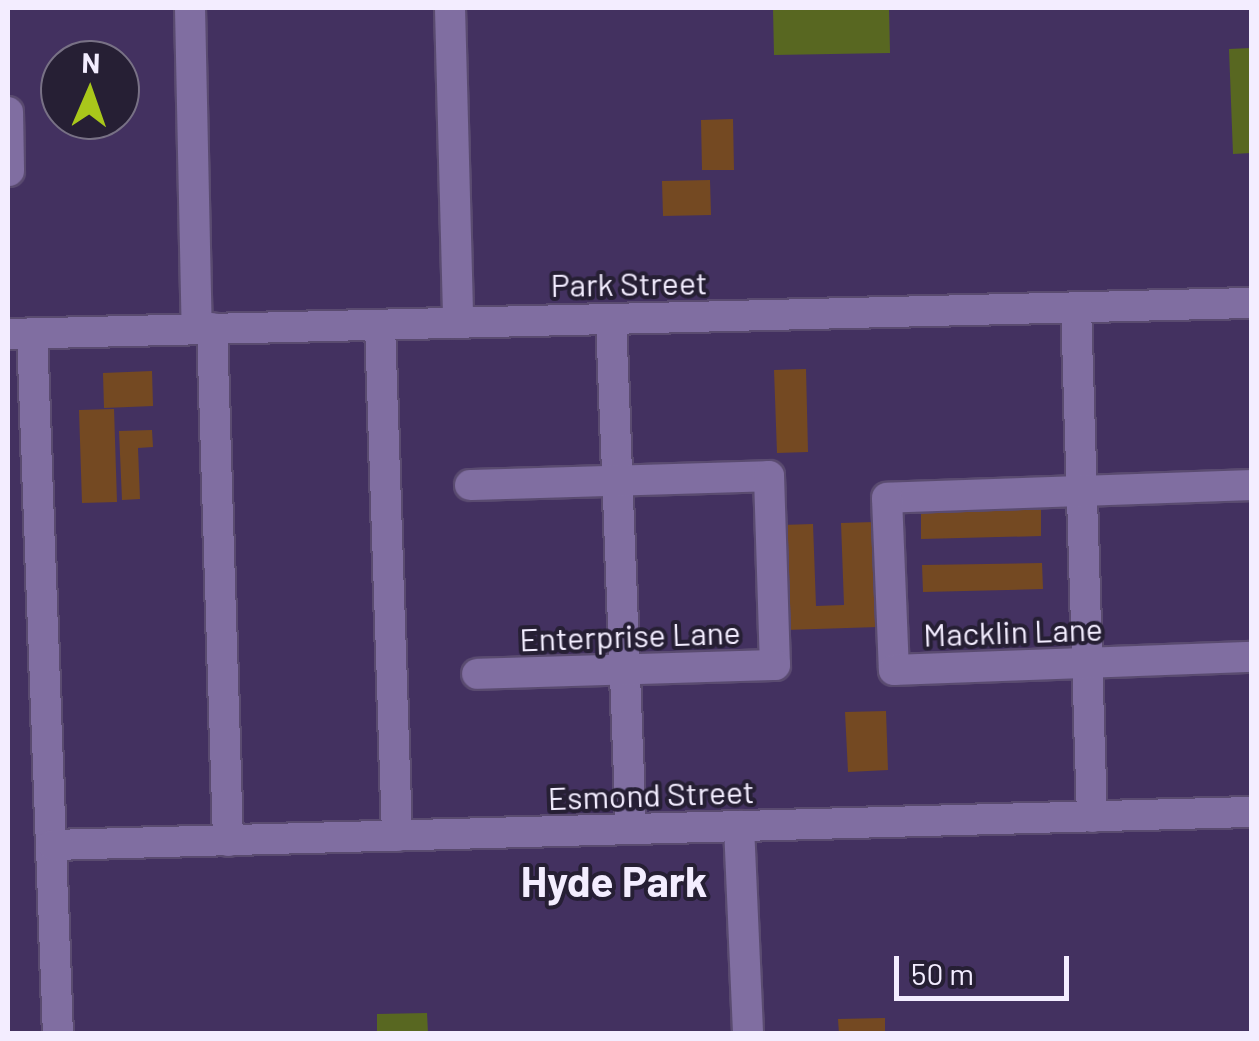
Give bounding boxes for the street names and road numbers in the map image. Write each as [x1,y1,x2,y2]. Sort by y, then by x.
street label: Park Street [550,262,708,304]
street label: Macklin Lane [923,609,1103,653]
street label: Enterprise Lane [519,612,741,658]
street label: Esmond Street [547,771,755,817]

